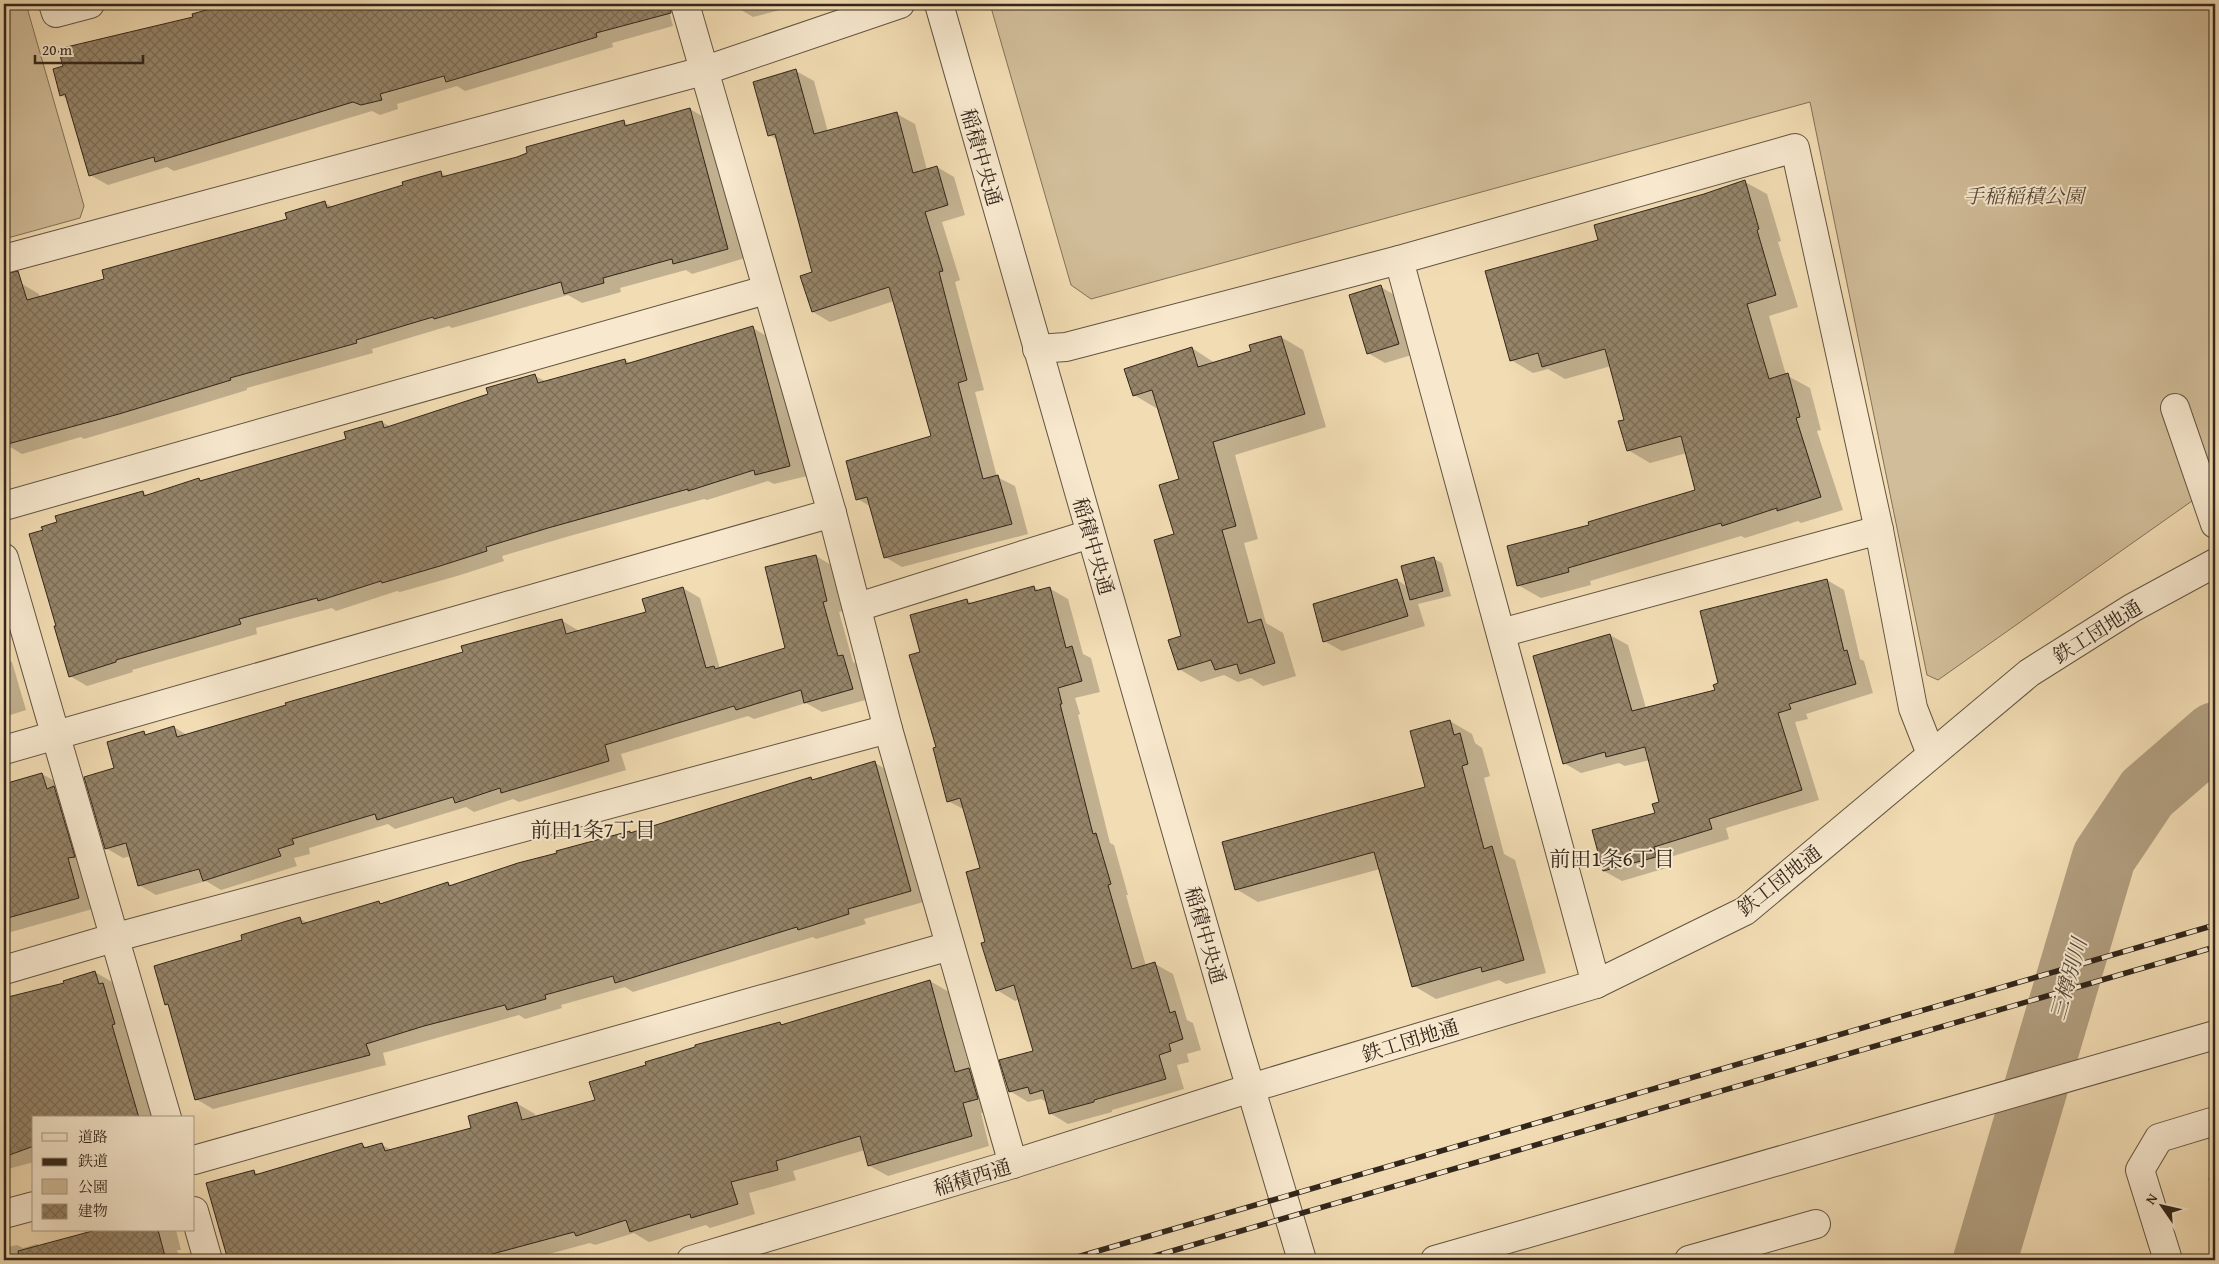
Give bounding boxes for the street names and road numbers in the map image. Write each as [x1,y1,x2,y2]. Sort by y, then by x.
street label: 稲積中央通 [954,105,1010,209]
street label: 稲積中央通 [1066,494,1122,598]
street label: 鉄工団地通 [2047,592,2147,670]
street label: 鉄工団地通 [1731,838,1827,922]
street label: 稲積中央通 [1178,883,1234,987]
street label: 鉄工団地通 [1358,1012,1462,1068]
street label: 稲積西通 [930,1151,1014,1203]

